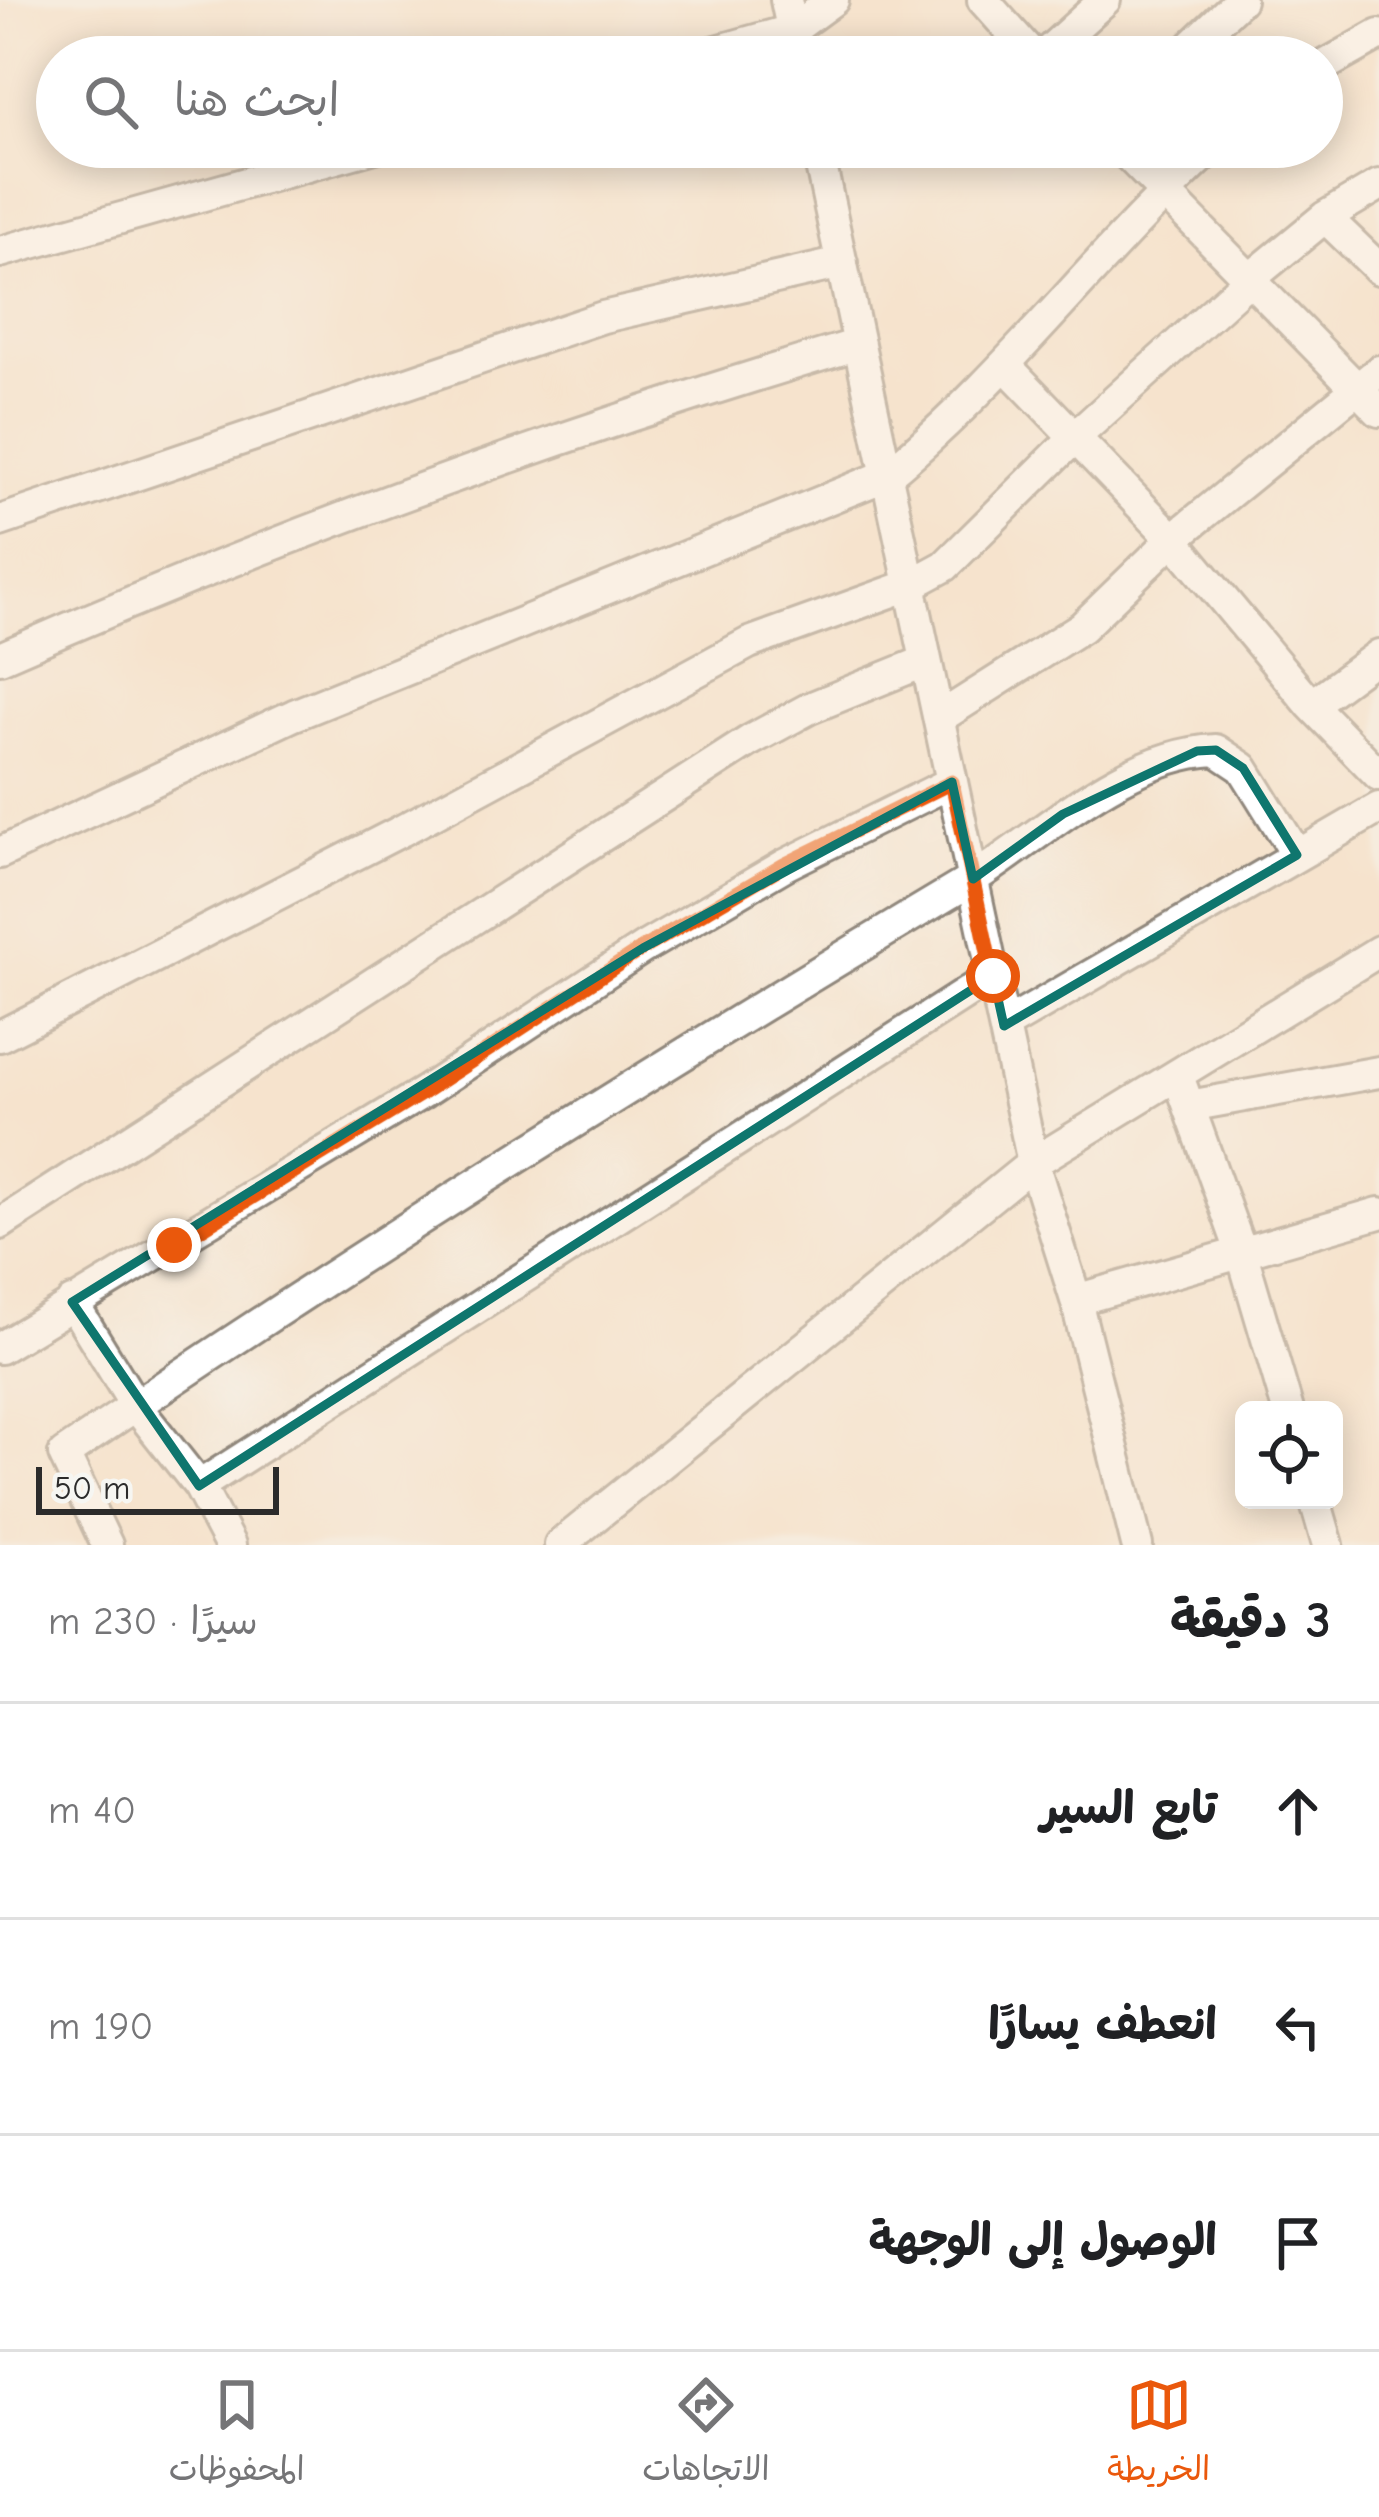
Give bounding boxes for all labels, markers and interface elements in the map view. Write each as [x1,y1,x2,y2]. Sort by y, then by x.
search box [36,36,1343,168]
icon: search [78,69,144,135]
text: ابحث هنا [174,74,339,126]
route start [966,949,1020,1003]
route end [147,1218,201,1272]
map controls [1235,1401,1343,1509]
button: locate [1235,1401,1343,1509]
scale bar [36,1461,279,1514]
text: 50 m [54,1469,130,1507]
text: 3 دقيقة [1170,1591,1331,1650]
text: سيرًا · 230 m [48,1599,258,1644]
icon: ahead [1265,1778,1331,1844]
text: تابع السير [1041,1782,1217,1834]
text: 40 m [48,1788,136,1833]
icon: left [1265,1994,1331,2060]
text: انعطف يسارًا [988,1998,1217,2050]
text: 190 m [48,2004,153,2049]
icon: arrive [1265,2210,1331,2276]
text: الوصول إلى الوجهة [869,2214,1217,2266]
tab: المحفوظات [169,2372,305,2498]
tab: الاتجاهات [642,2372,770,2498]
tab: الخريطة [1107,2372,1210,2498]

